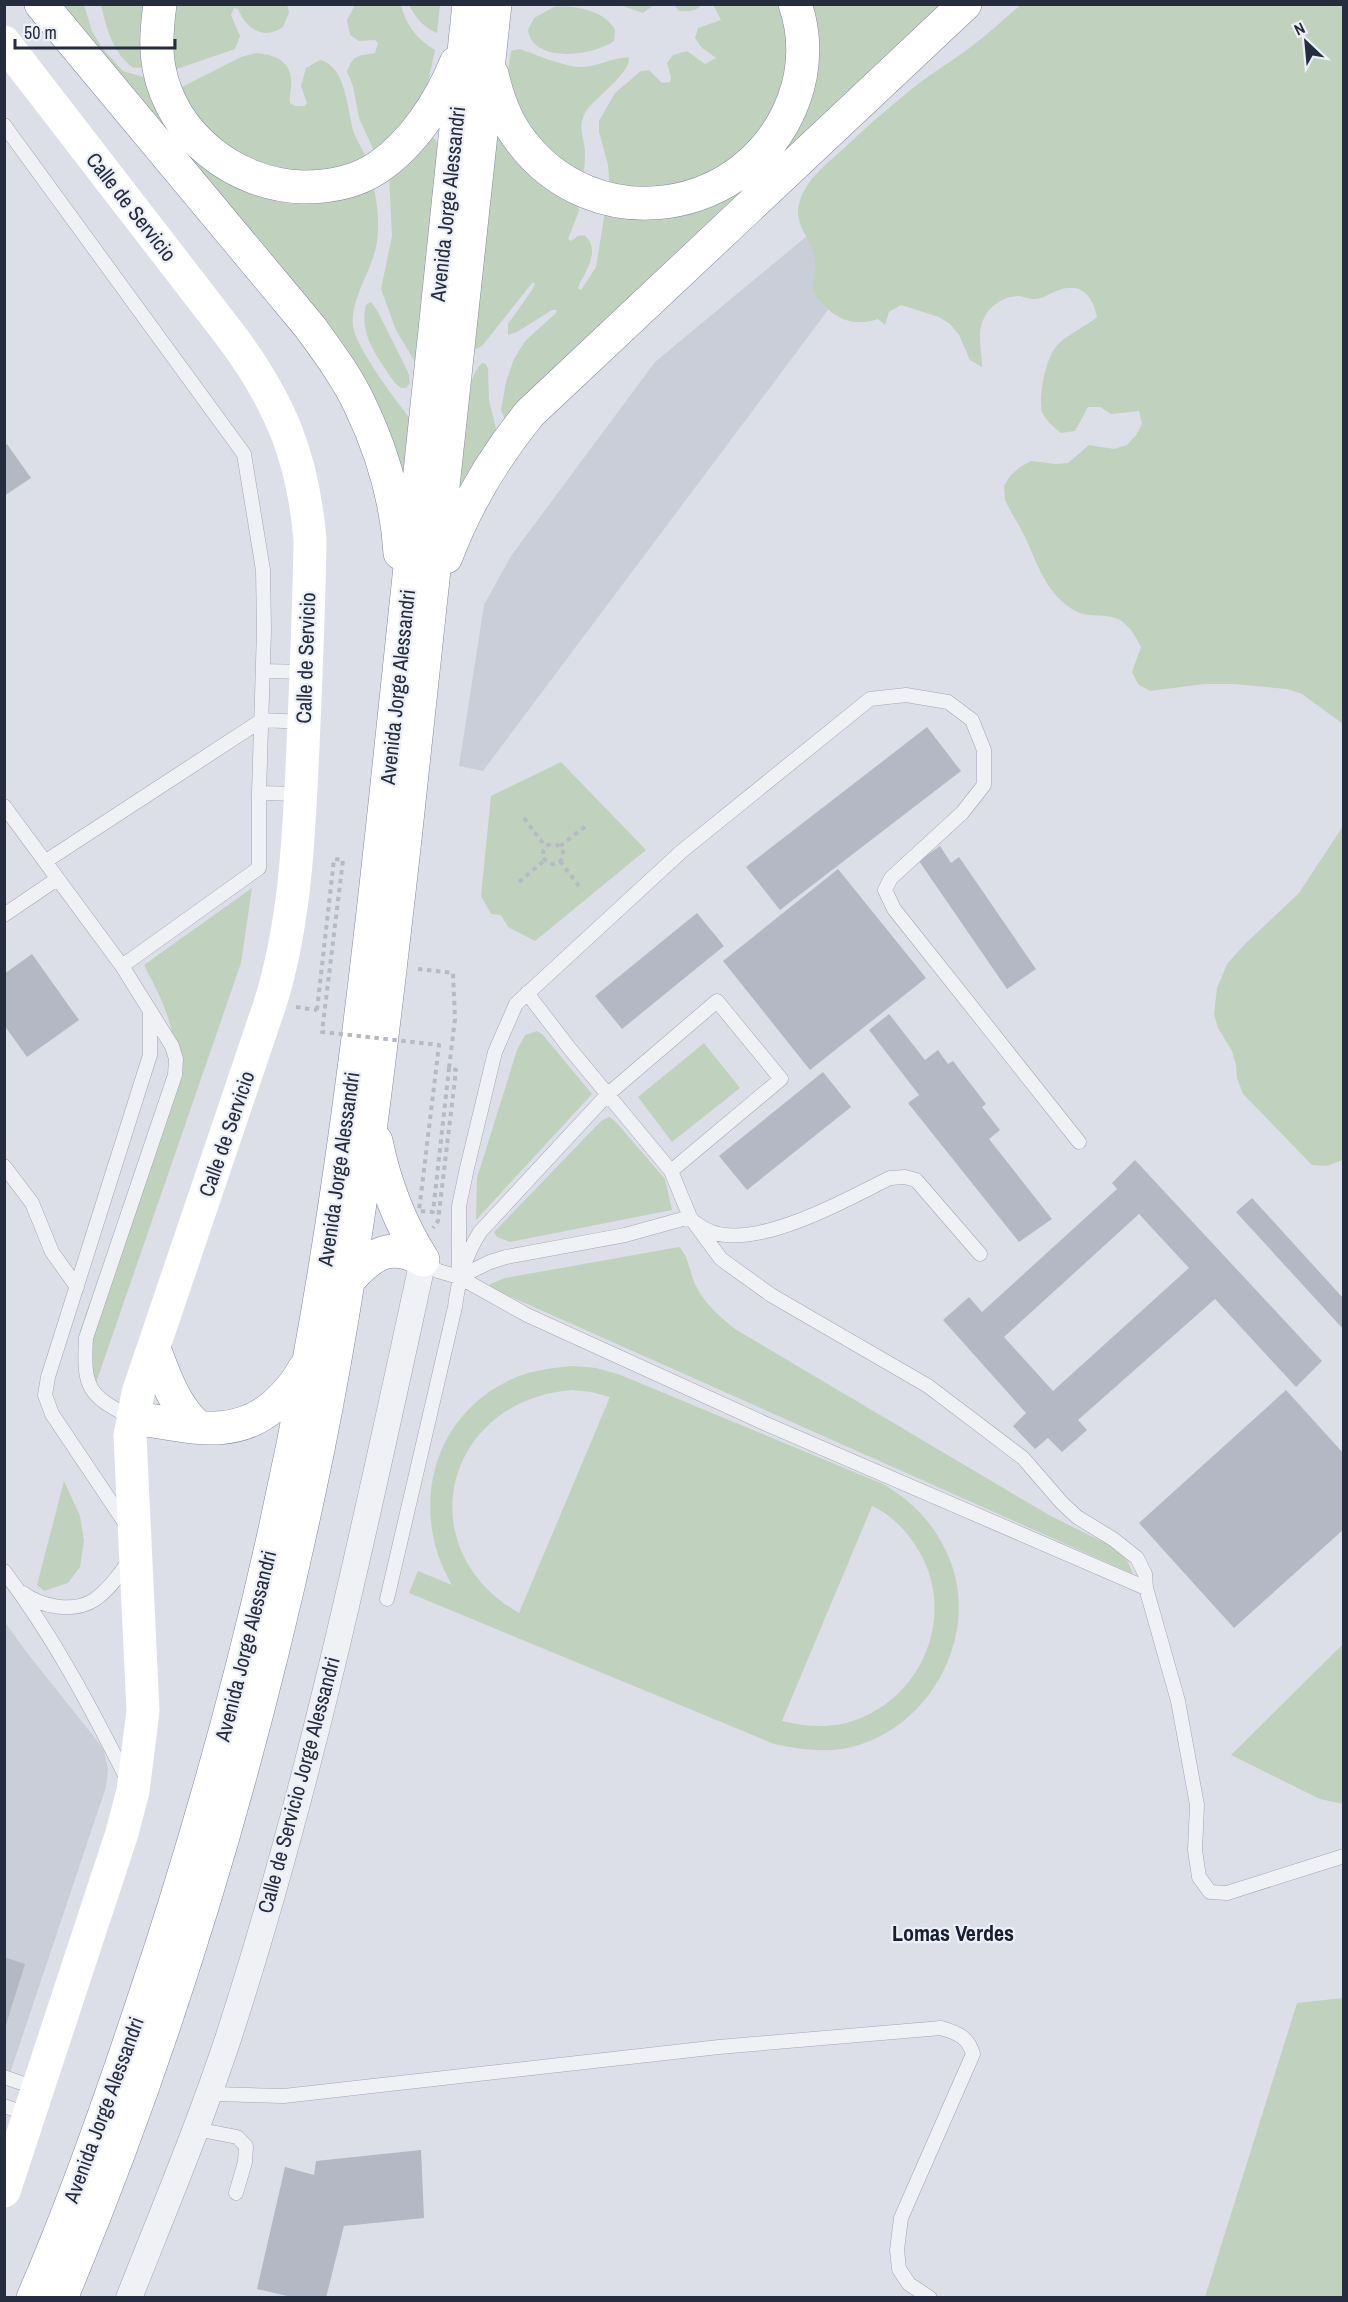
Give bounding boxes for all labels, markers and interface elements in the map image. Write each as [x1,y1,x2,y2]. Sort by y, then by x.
scale bar [15,12,176,50]
north arrow [1276,12,1336,72]
text: N [1290,17,1309,40]
text: 50 m [24,20,57,45]
street label: Avenida Jorge Alessandri [423,105,472,304]
street label: Calle de Servicio [80,146,183,267]
street label: Avenida Jorge Alessandri [373,588,422,787]
street label: Calle de Servicio [289,592,322,724]
street label: Calle de Servicio [191,1067,262,1201]
street label: Avenida Jorge Alessandri [310,1070,366,1269]
street label: Avenida Jorge Alessandri [208,1547,283,1745]
street label: Calle de Servicio Jorge Alessandri [250,1654,347,1916]
district label: Lomas Verdes [892,1918,1014,1948]
street label: Avenida Jorge Alessandri [56,2013,151,2208]

